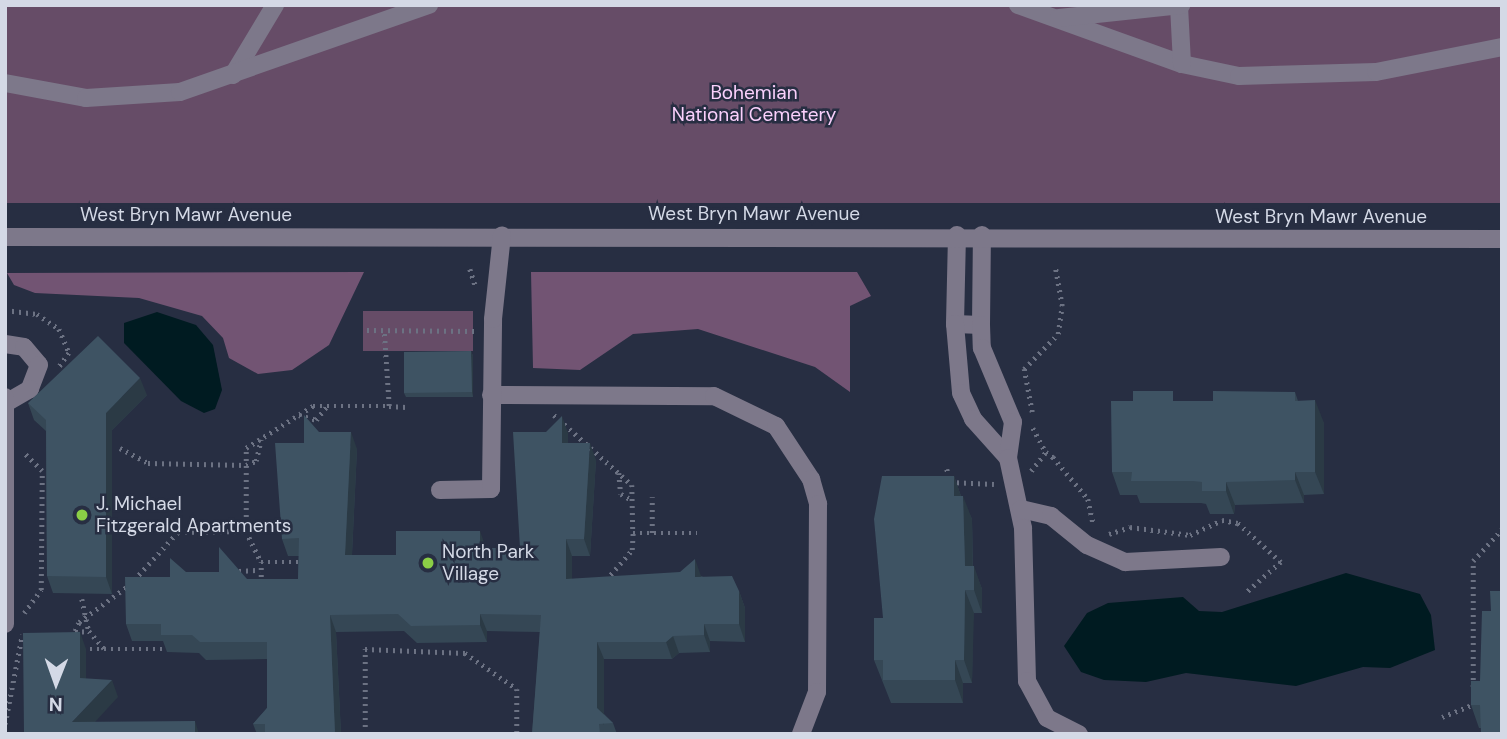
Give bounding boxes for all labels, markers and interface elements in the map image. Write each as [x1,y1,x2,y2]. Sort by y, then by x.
park label: Bohemian National Cemetery [672,82,836,126]
street label: West Bryn Mawr Avenue [648,203,860,225]
street label: West Bryn Mawr Avenue [80,204,292,226]
street label: West Bryn Mawr Avenue [1215,206,1427,228]
place label: J. Michael Fitzgerald Apartments [96,493,291,537]
marker: J. Michael Fitzgerald Apartments [74,507,90,523]
place label: North Park Village [442,541,534,585]
marker: North Park Village [420,555,436,571]
north arrow [21,648,91,718]
text: N [48,692,63,717]

